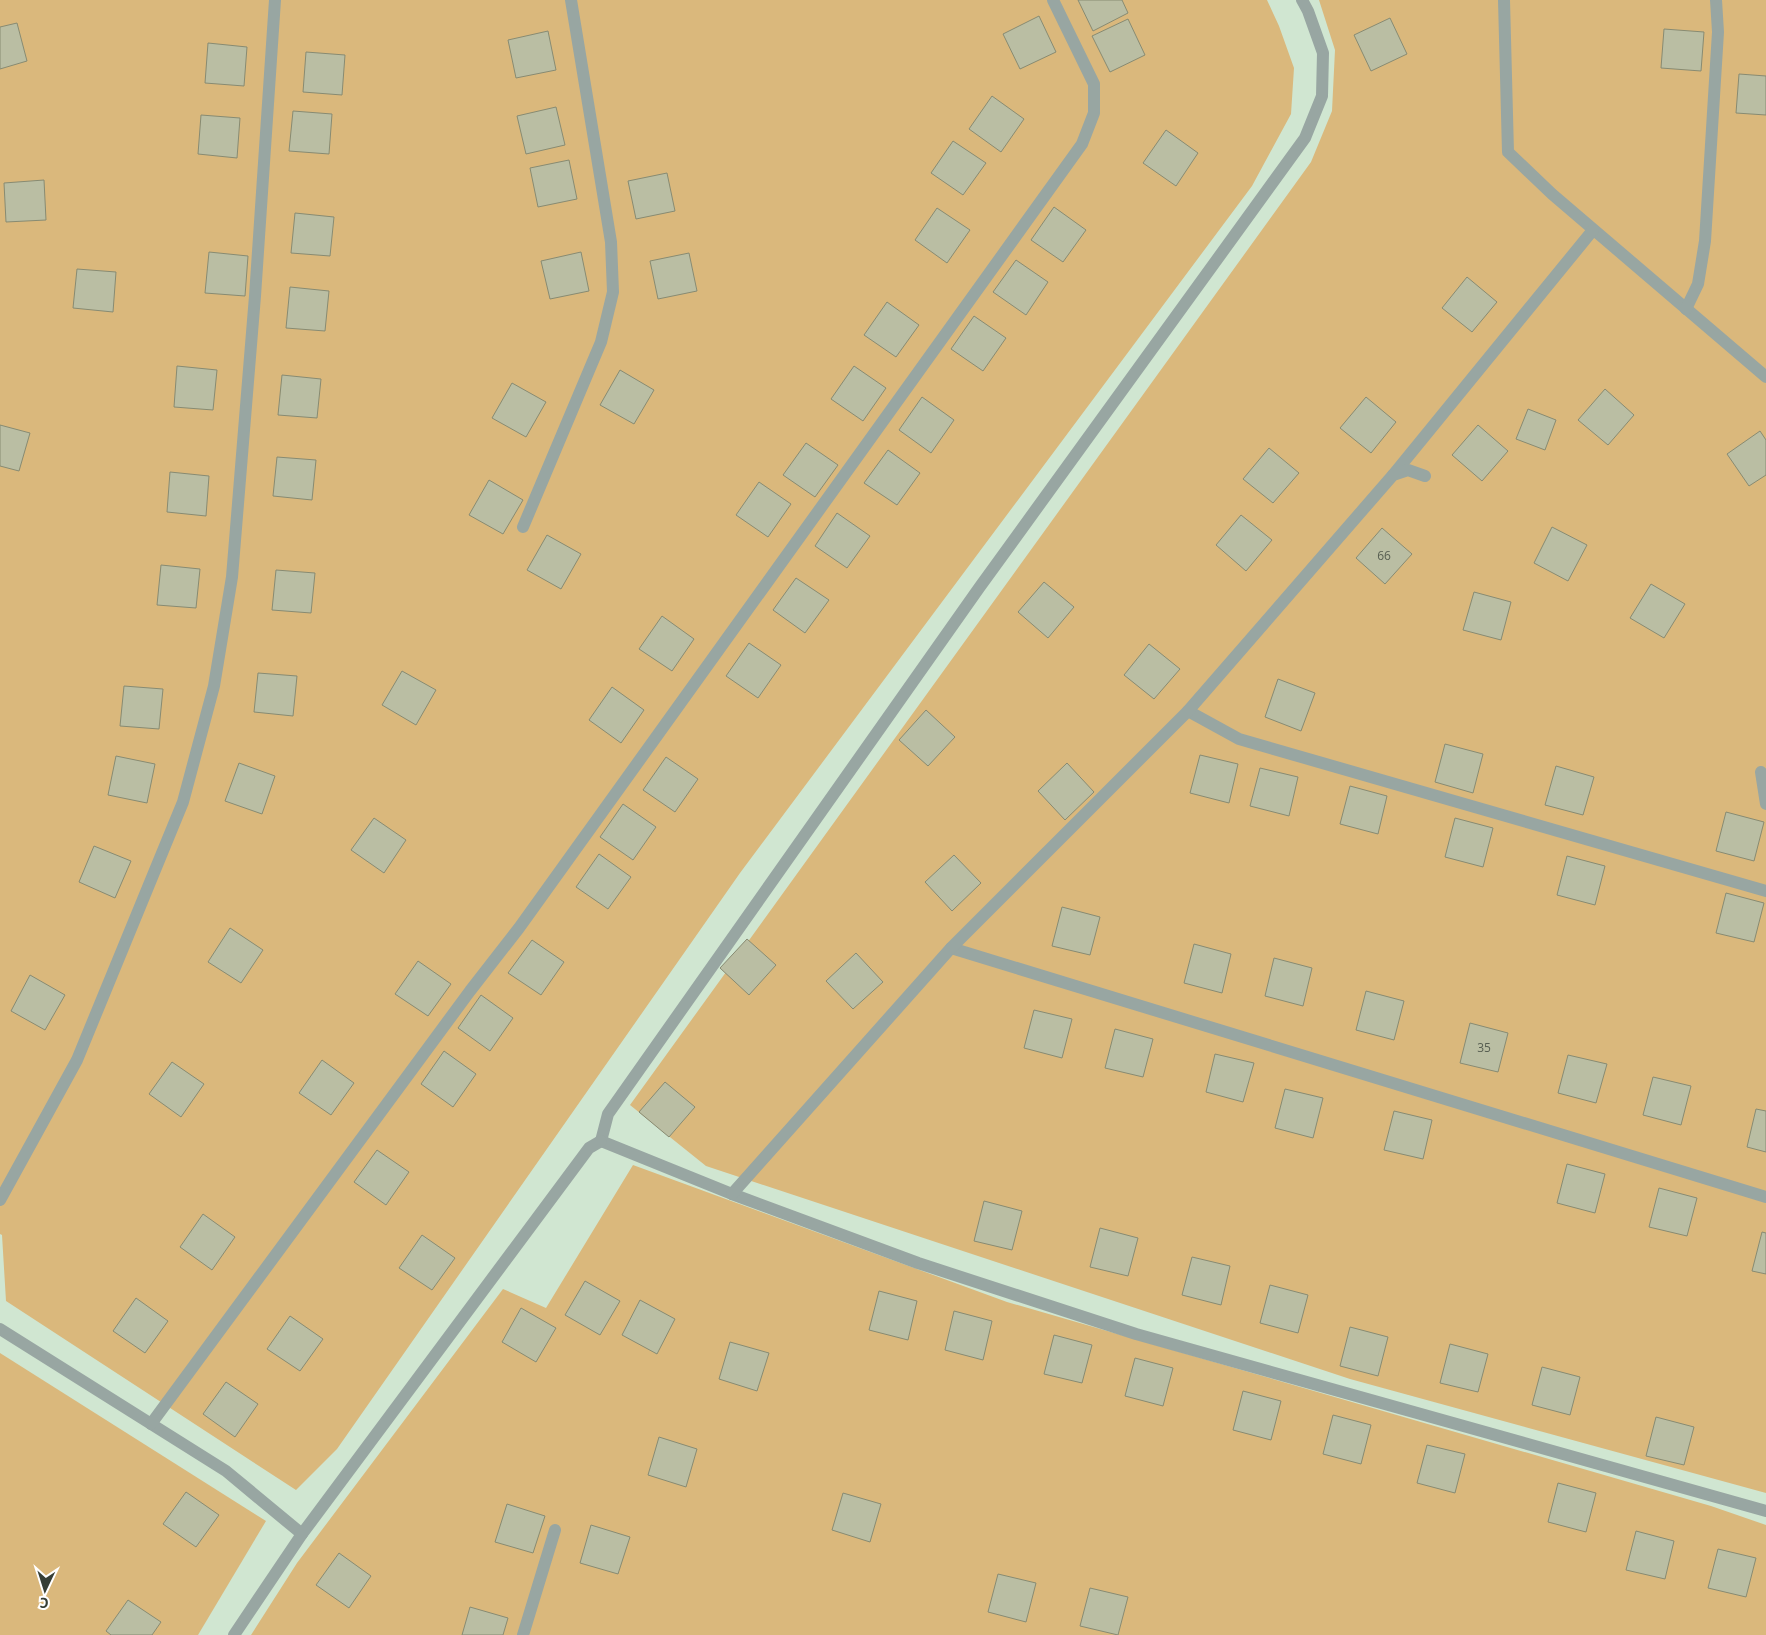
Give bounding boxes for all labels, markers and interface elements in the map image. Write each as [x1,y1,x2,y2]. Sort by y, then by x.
house number: 66 [1377,547,1391,564]
house number: 35 [1477,1039,1491,1056]
north arrow [20,1565,70,1615]
text: С [39,1594,49,1613]

